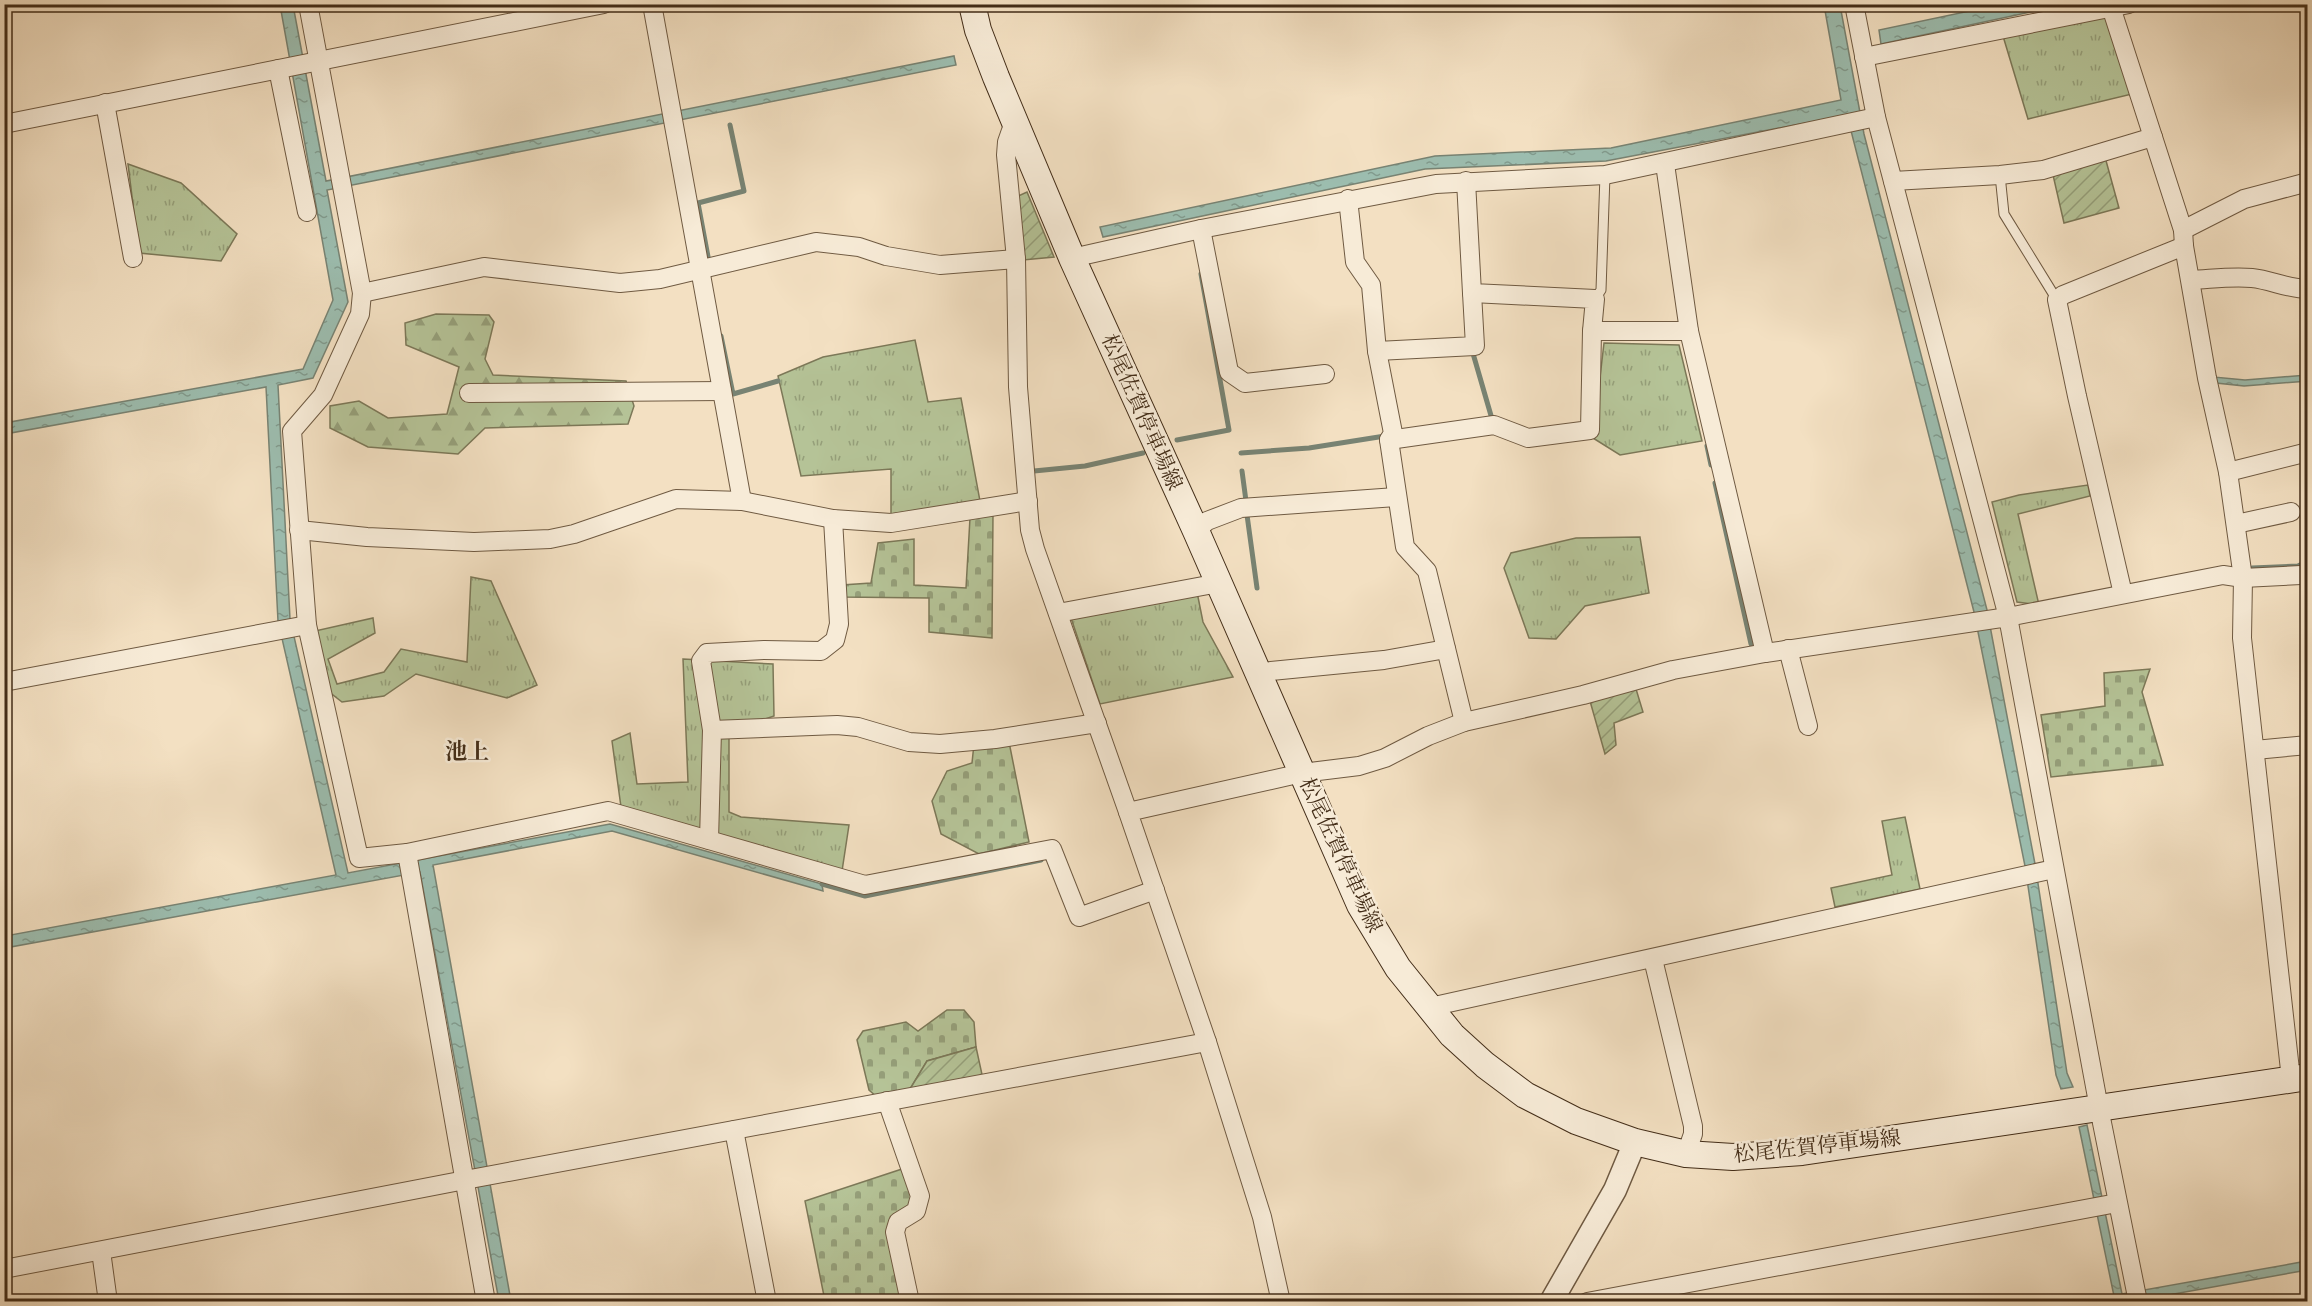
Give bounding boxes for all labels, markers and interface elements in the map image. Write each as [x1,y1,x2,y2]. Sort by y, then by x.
street label: 松尾佐賀停車場線 [1094,329,1191,495]
district label: 池上 [445,735,489,767]
street label: 松尾佐賀停車場線 [1292,772,1391,937]
street label: 松尾佐賀停車場線 [1732,1121,1902,1170]

